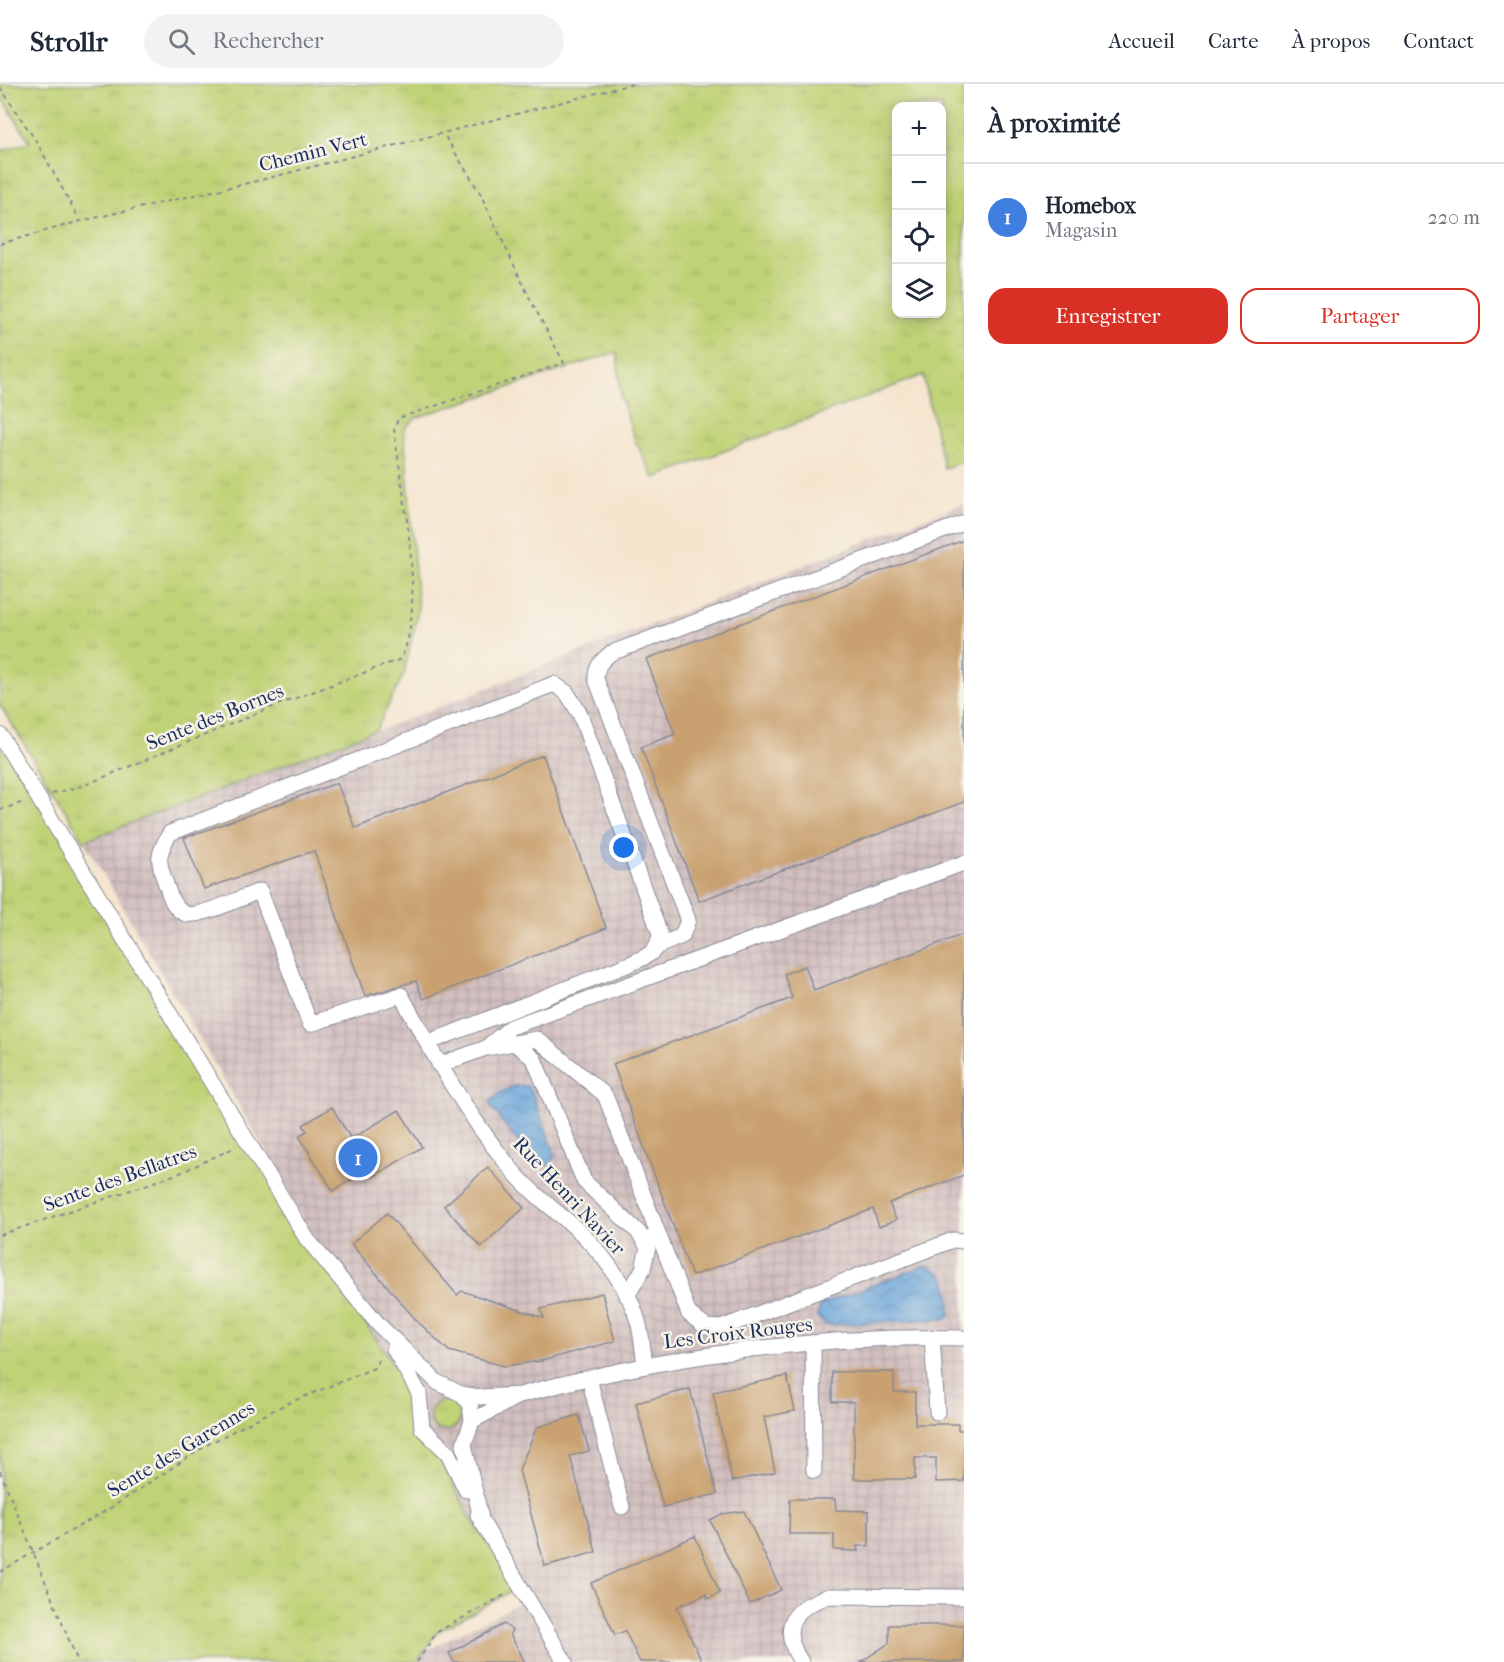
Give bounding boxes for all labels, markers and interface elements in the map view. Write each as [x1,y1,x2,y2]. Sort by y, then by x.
search box [144,14,564,68]
text: Strollr [30,25,108,58]
icon: search [165,25,198,58]
text: Rechercher [213,28,323,54]
text: Accueil [1109,29,1175,53]
text: Carte [1208,29,1259,53]
text: À propos [1292,29,1370,53]
text: Contact [1403,29,1474,53]
map controls [892,102,946,318]
button: + [892,102,946,156]
text: À proximité [988,108,1120,139]
street label: Chemin Vert [257,127,369,177]
button: − [892,156,946,210]
text: Homebox [1045,193,1136,219]
text: 1 [1004,206,1011,229]
text: 220 m [1427,206,1480,229]
button: locate [892,210,946,264]
text: Magasin [1045,219,1117,242]
button: layers [892,264,946,318]
button: Enregistrer [988,288,1228,344]
button: Partager [1240,288,1480,344]
street label: Sente des Bornes [143,679,287,755]
your location [609,833,638,862]
street label: Rue Henri Navier [508,1132,630,1260]
pin: 1 [338,1136,378,1180]
street label: Sente des Bellatres [40,1140,200,1216]
street label: Les Croix Rouges [662,1312,814,1354]
street label: Sente des Garennes [103,1396,259,1502]

